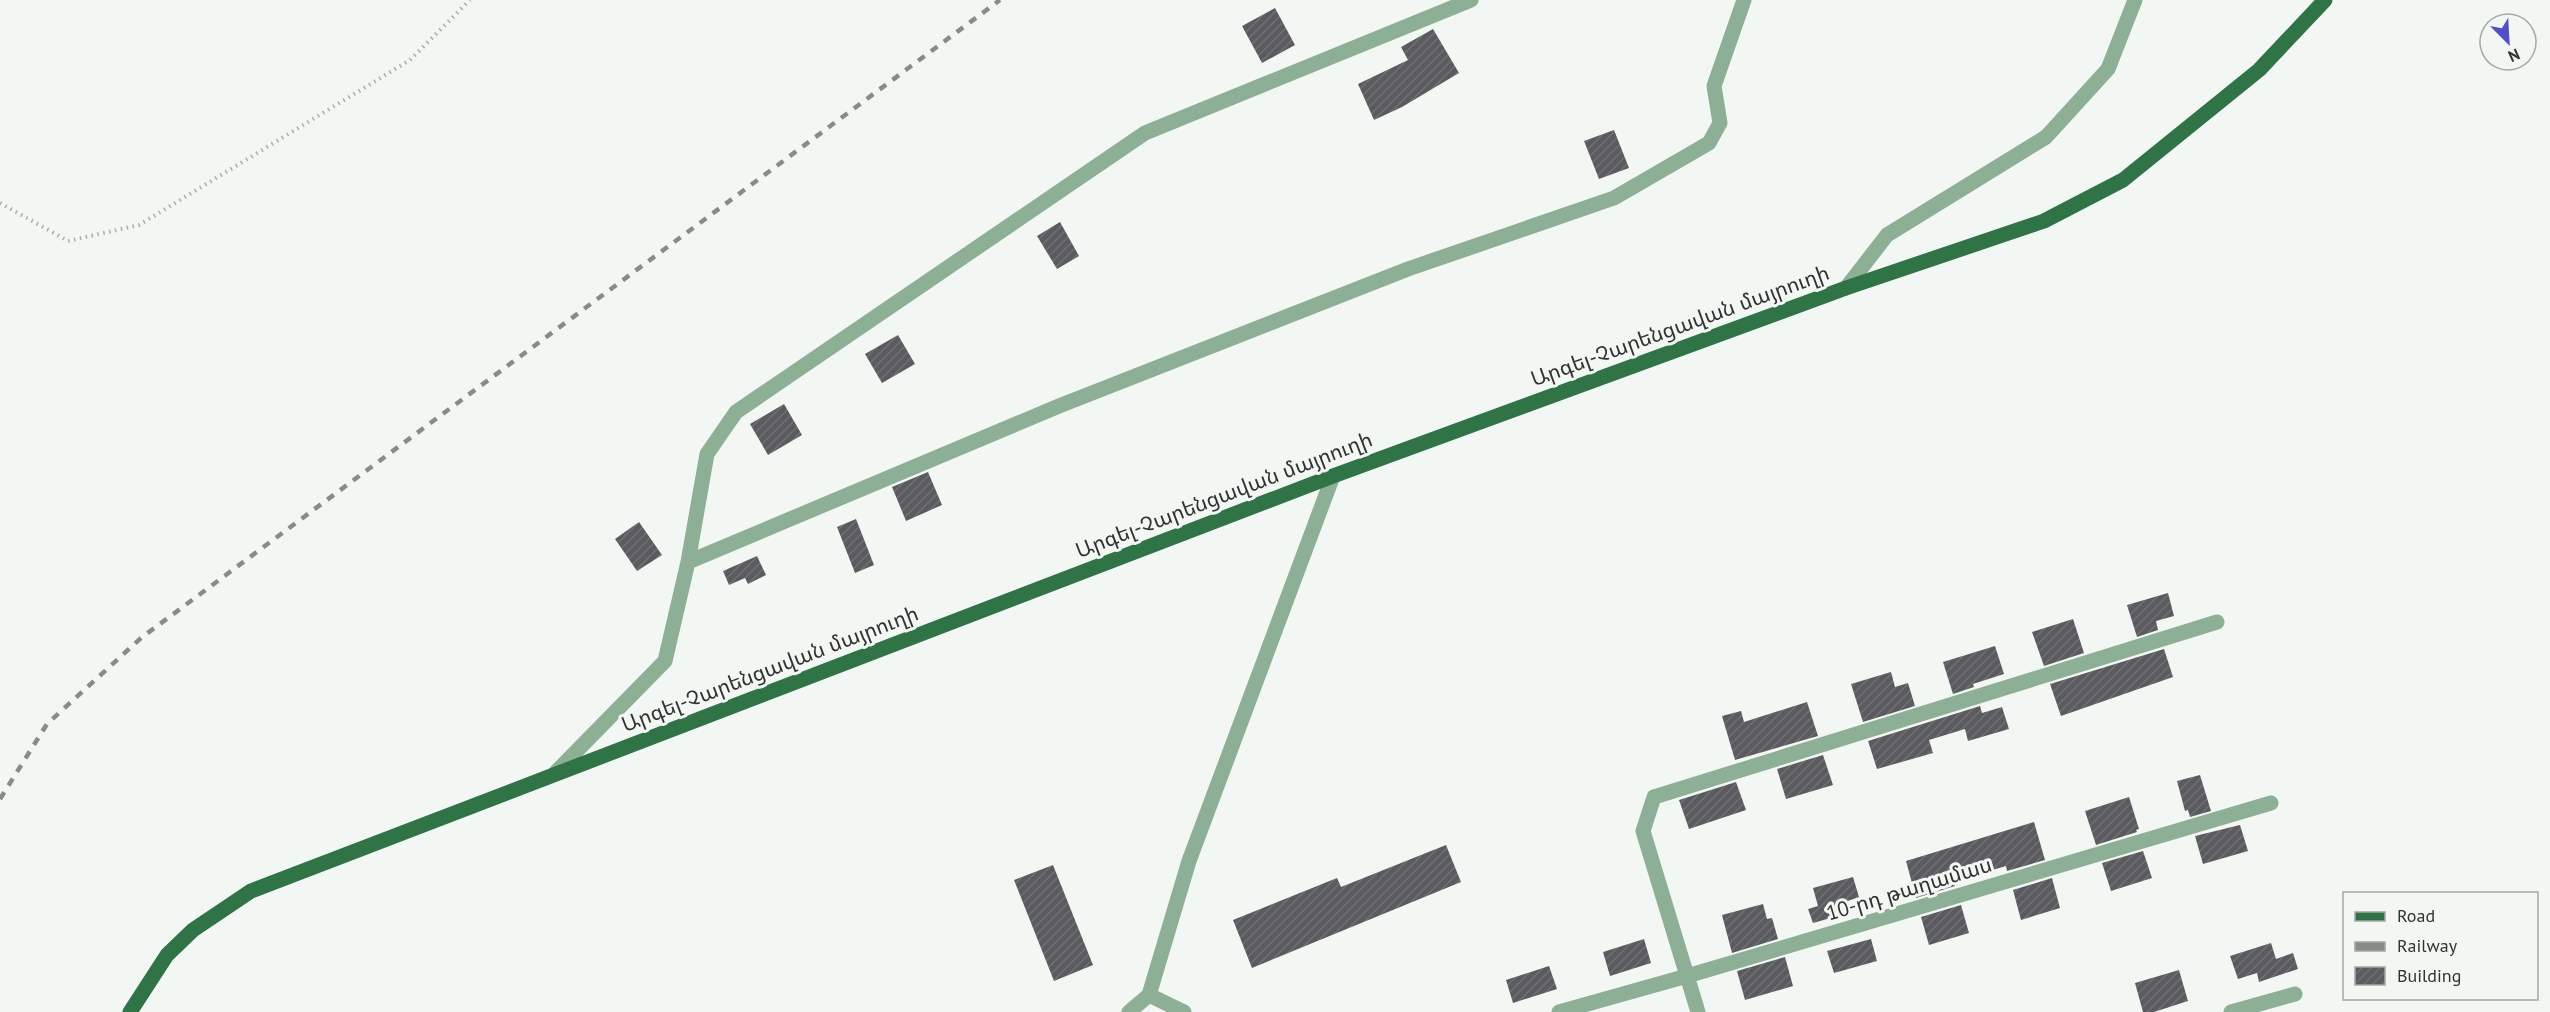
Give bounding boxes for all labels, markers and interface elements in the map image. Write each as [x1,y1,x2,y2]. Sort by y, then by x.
north arrow [2478,12,2538,72]
text: N [2505,44,2523,67]
street label: Արգել-Չարենցավան մայրուղի [1527,259,1833,392]
street label: Արգել-Չարենցավան մայրուղի [1071,425,1376,564]
street label: Արգել-Չարենցավան մայրուղի [617,599,922,738]
street label: 10-րդ թաղամաս [1823,850,1995,927]
legend [2343,892,2538,1000]
text: Road [2397,904,2435,927]
text: Railway [2397,934,2458,957]
text: Building [2397,964,2461,987]

